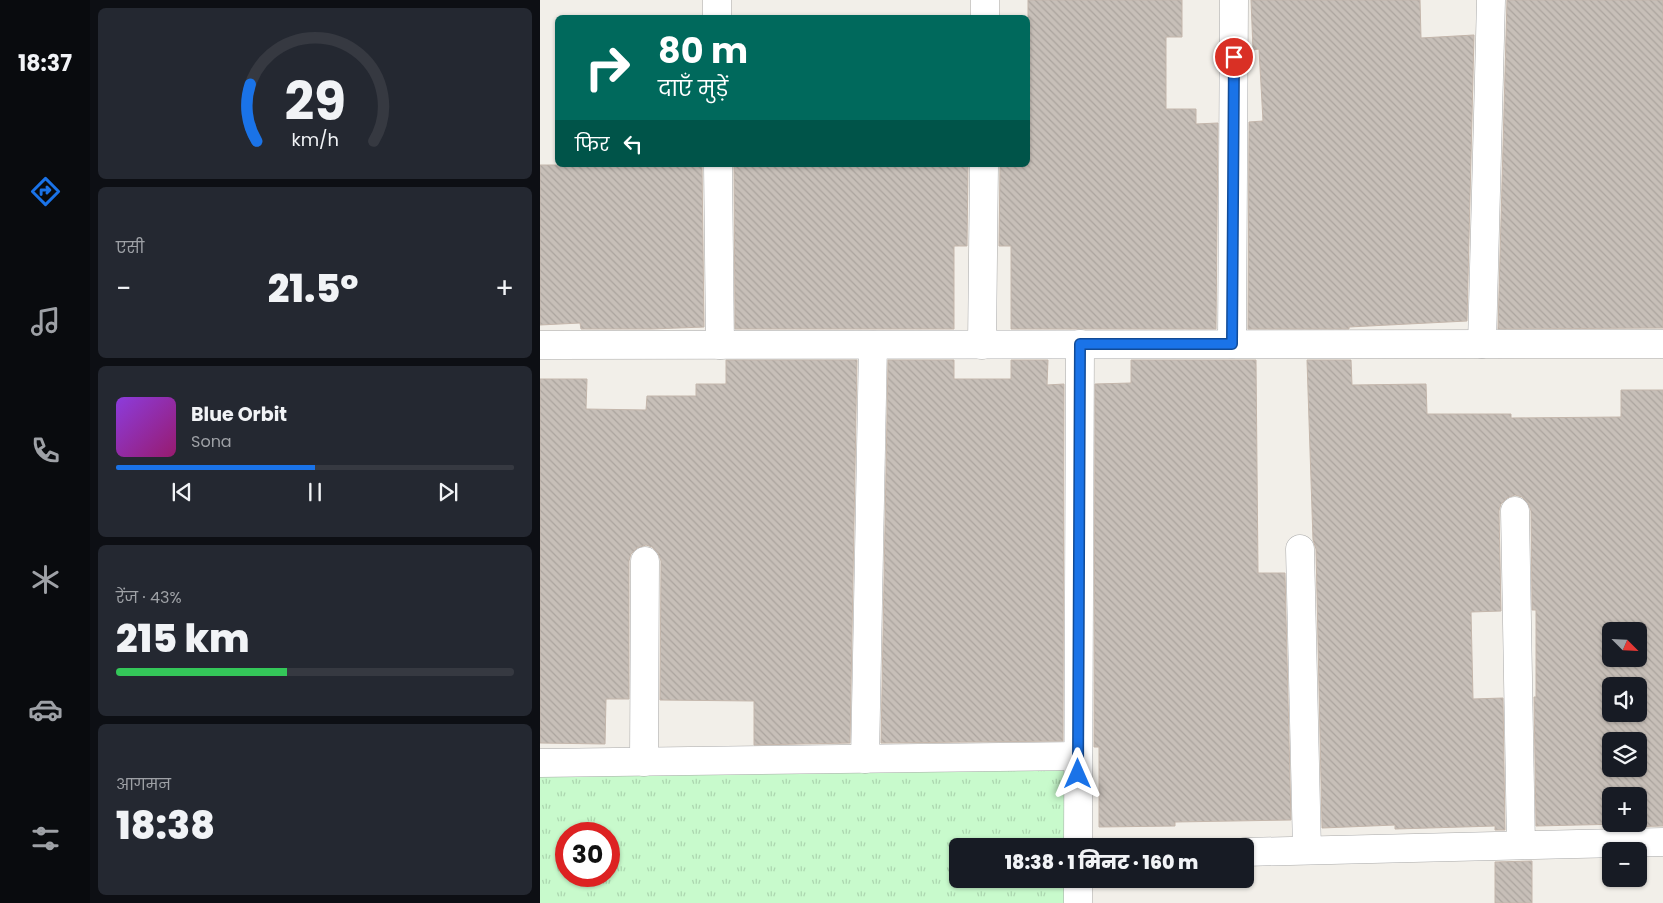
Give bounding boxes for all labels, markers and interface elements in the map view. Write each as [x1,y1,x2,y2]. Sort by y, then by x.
text: 80 m [658,26,748,75]
icon: right [575,35,640,100]
pin [1213,36,1255,78]
icon: arrive [1220,43,1248,71]
text: 18:37 [18,48,72,79]
text: 29 [284,65,346,138]
text: दाएँ मुड़ें [658,73,728,104]
text: km/h [291,127,339,152]
icon: left [619,130,647,158]
text: फिर [575,131,609,158]
icon: directions [28,174,63,209]
text: एसी [116,236,144,259]
text: 21.5° [268,262,359,315]
text: − [116,269,131,308]
text: + [495,269,514,308]
icon: music [28,304,63,339]
text: Blue Orbit [191,401,287,428]
text: Sona [191,430,232,453]
icon: phone [28,433,63,468]
icon: previous [168,478,196,506]
icon: pause [301,478,329,506]
icon: next [434,478,462,506]
icon: climate [28,562,63,597]
text: रेंज · 43% [116,586,182,609]
text: 215 km [116,612,250,665]
north arrow [1602,622,1648,668]
map controls [1602,622,1647,887]
button: sound [1602,677,1647,722]
icon: car [28,692,63,727]
button: layers [1602,732,1647,777]
position arrow [1051,747,1103,799]
text: आगमन [116,773,171,796]
button: + [1602,787,1647,832]
text: 18:38 [116,799,215,852]
icon: filters [28,821,63,856]
speed limit sign: 30 [555,822,620,887]
button: − [1602,842,1647,887]
text: 18:38 · 1 मिनट · 160 m [1005,849,1198,876]

